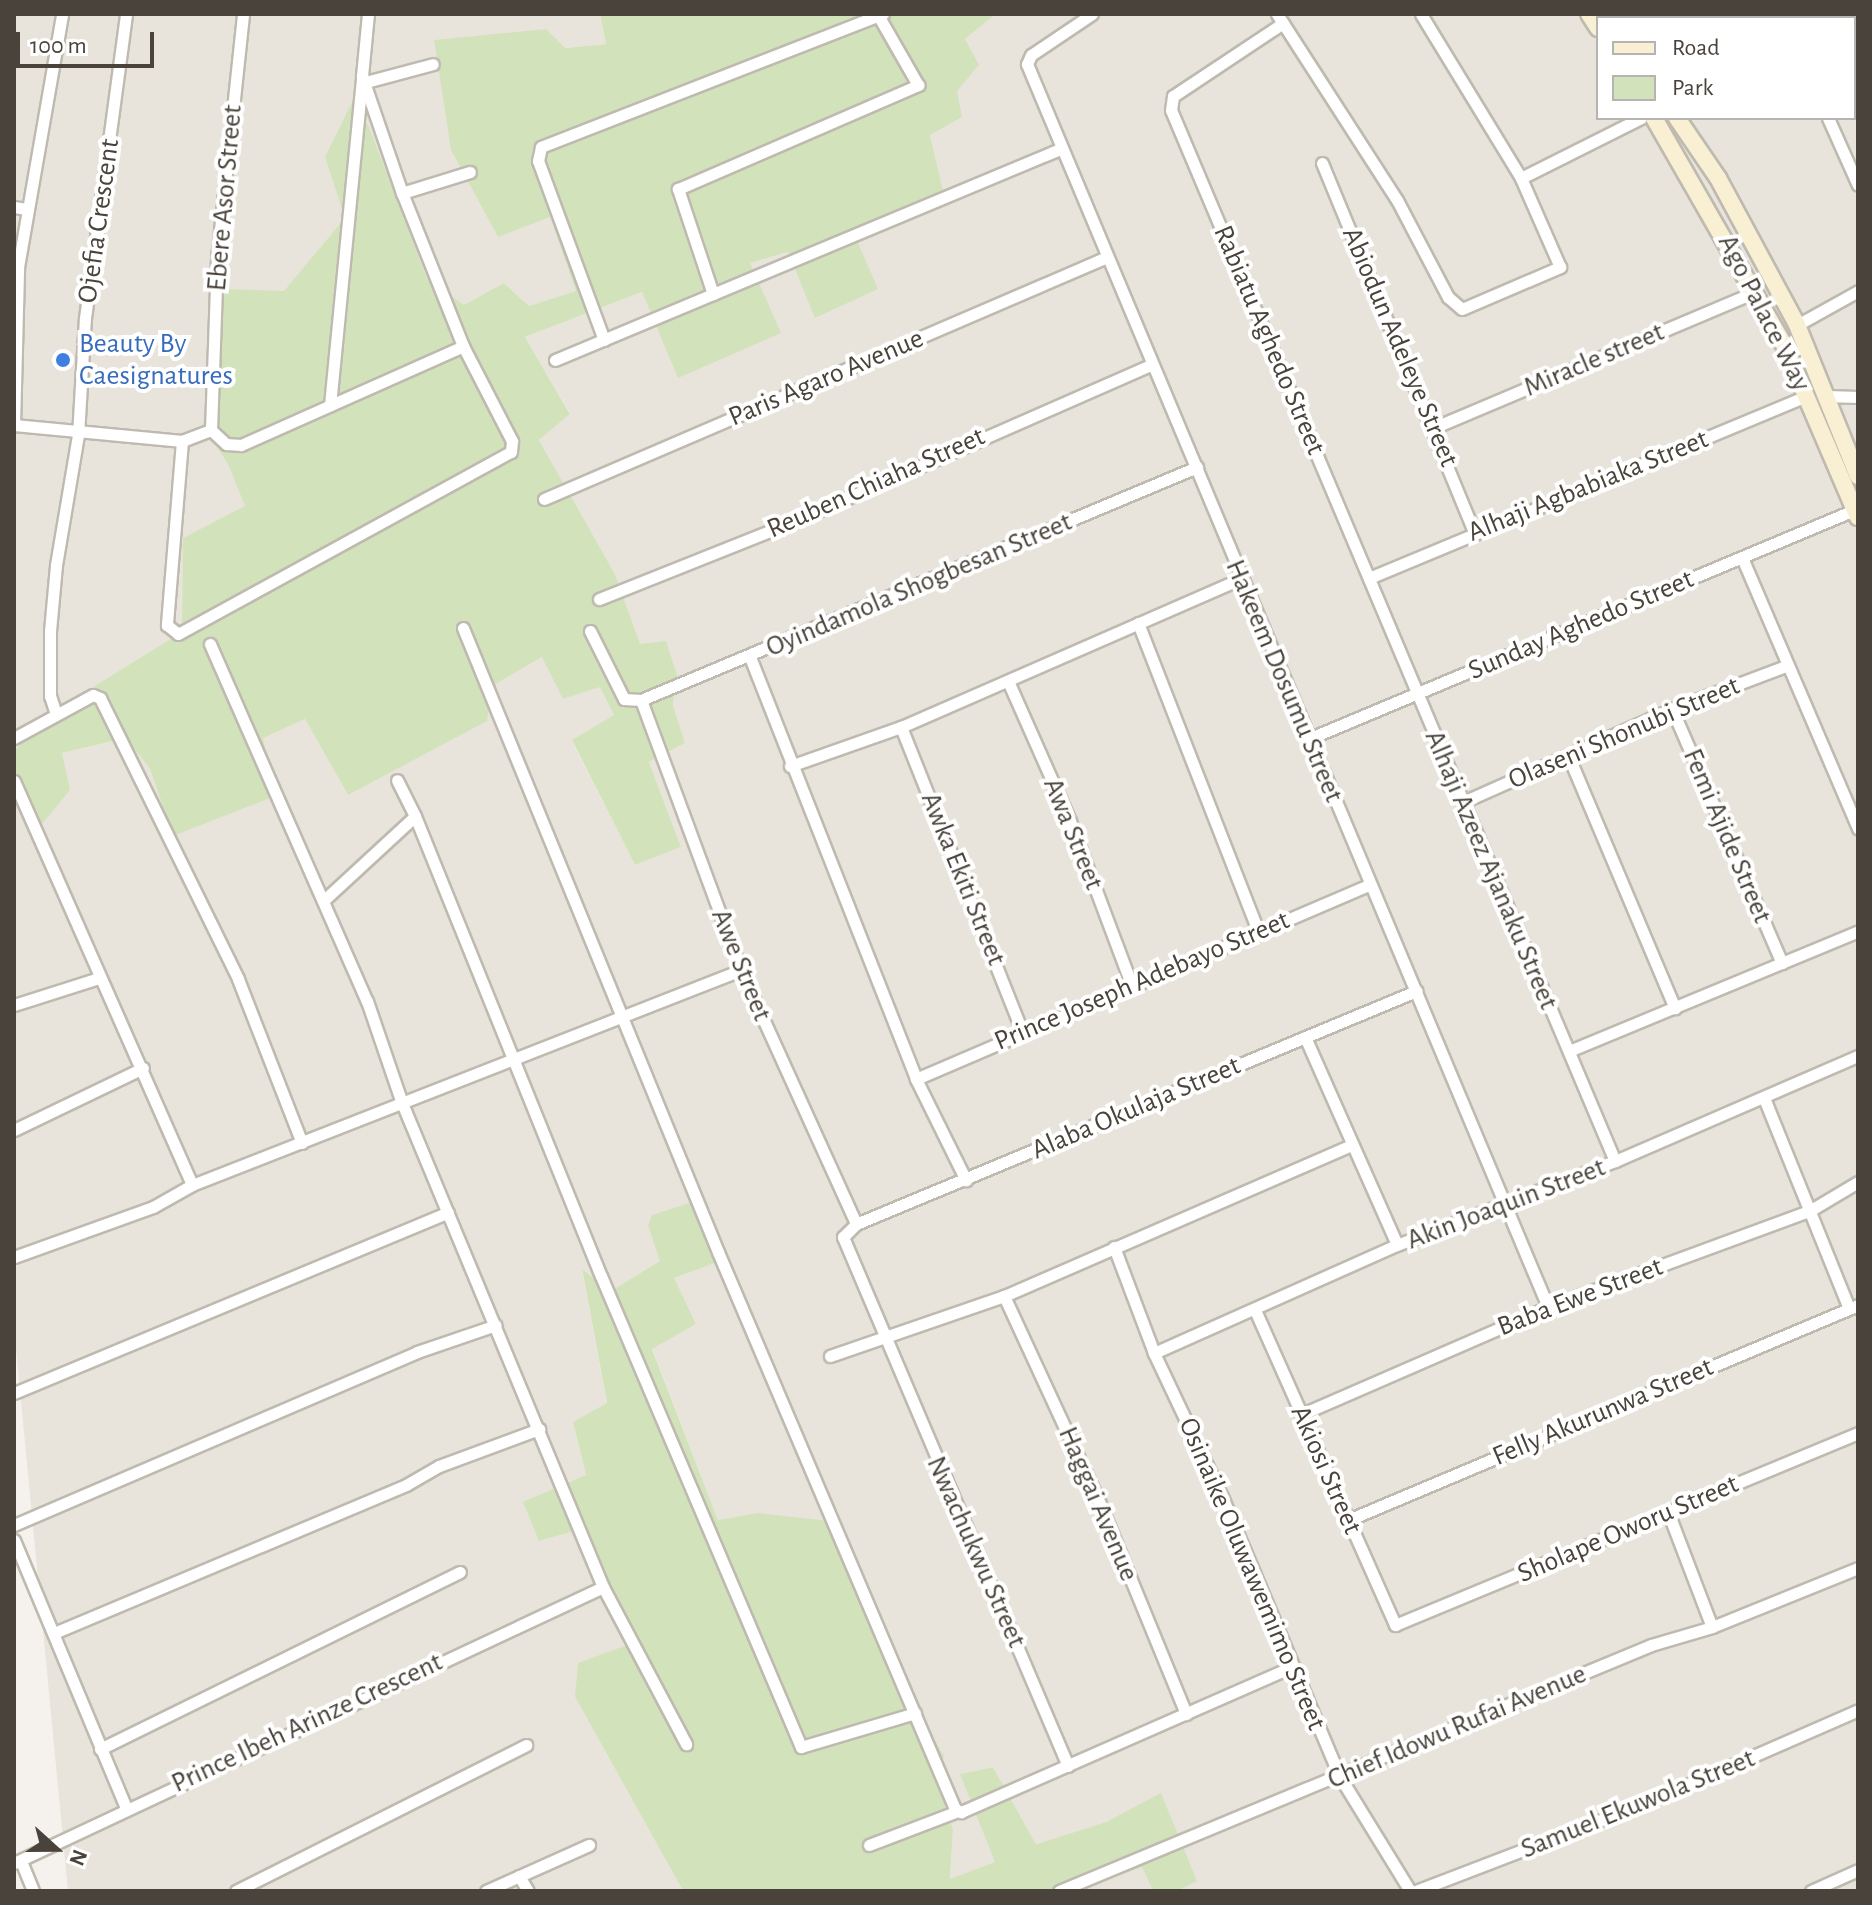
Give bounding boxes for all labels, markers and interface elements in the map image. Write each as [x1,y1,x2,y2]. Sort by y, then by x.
scale bar [20,16,158,66]
legend [1596,16,1856,120]
text: 100 m [30,34,87,58]
text: Road [1672,36,1720,60]
text: Park [1672,76,1713,100]
street label: Ebere Asor Street [200,103,250,293]
street label: Ojefia Crescent [71,137,127,305]
street label: Rabiatu Aghedo Street [1205,220,1333,460]
street label: Abiodun Adeleye Street [1334,222,1466,472]
street label: Ago Palace Way [1710,229,1818,397]
street label: Miracle street [1519,315,1669,405]
street label: Paris Agaro Avenue [724,322,928,434]
place label: Beauty By Caesignatures [79,327,233,393]
marker: Beauty By Caesignatures [54,351,72,369]
street label: Reuben Chiaha Street [762,420,990,546]
street label: Alhaji Agbabiaka Street [1463,422,1713,550]
street label: Oyindamola Shogbesan Street [761,505,1077,665]
street label: Hakeem Dosumu Street [1218,555,1350,807]
street label: Sunday Aghedo Street [1463,562,1699,688]
street label: Olaseni Shonubi Street [1503,669,1745,797]
street label: Alhaji Azeez Ajanaku Street [1417,725,1565,1015]
street label: Femi Ajide Street [1675,744,1779,928]
street label: Awa Street [1035,773,1111,895]
street label: Awka Ekiti Street [913,788,1013,970]
street label: Awe Street [703,904,779,1026]
street label: Prince Joseph Adebayo Street [989,904,1295,1058]
street label: Alaba Okulaja Street [1027,1049,1245,1167]
street label: Akin Joaquin Street [1402,1151,1610,1257]
street label: Baba Ewe Street [1493,1250,1667,1344]
street label: Felly Akurunwa Street [1488,1350,1718,1474]
street label: Akiosi Street [1283,1401,1369,1539]
street label: Osinaike Oluwawemimo Street [1171,1413,1333,1735]
street label: Haggai Avenue [1050,1422,1146,1586]
street label: Nwachukwu Street [919,1451,1033,1653]
street label: Sholape Oworu Street [1513,1467,1743,1591]
street label: Prince Ibeh Arinze Crescent [166,1645,448,1801]
street label: Chief Idowu Rufai Avenue [1323,1657,1591,1797]
street label: Samuel Ekuwola Street [1516,1742,1760,1866]
north arrow [16,1809,96,1889]
text: N [65,1847,91,1869]

